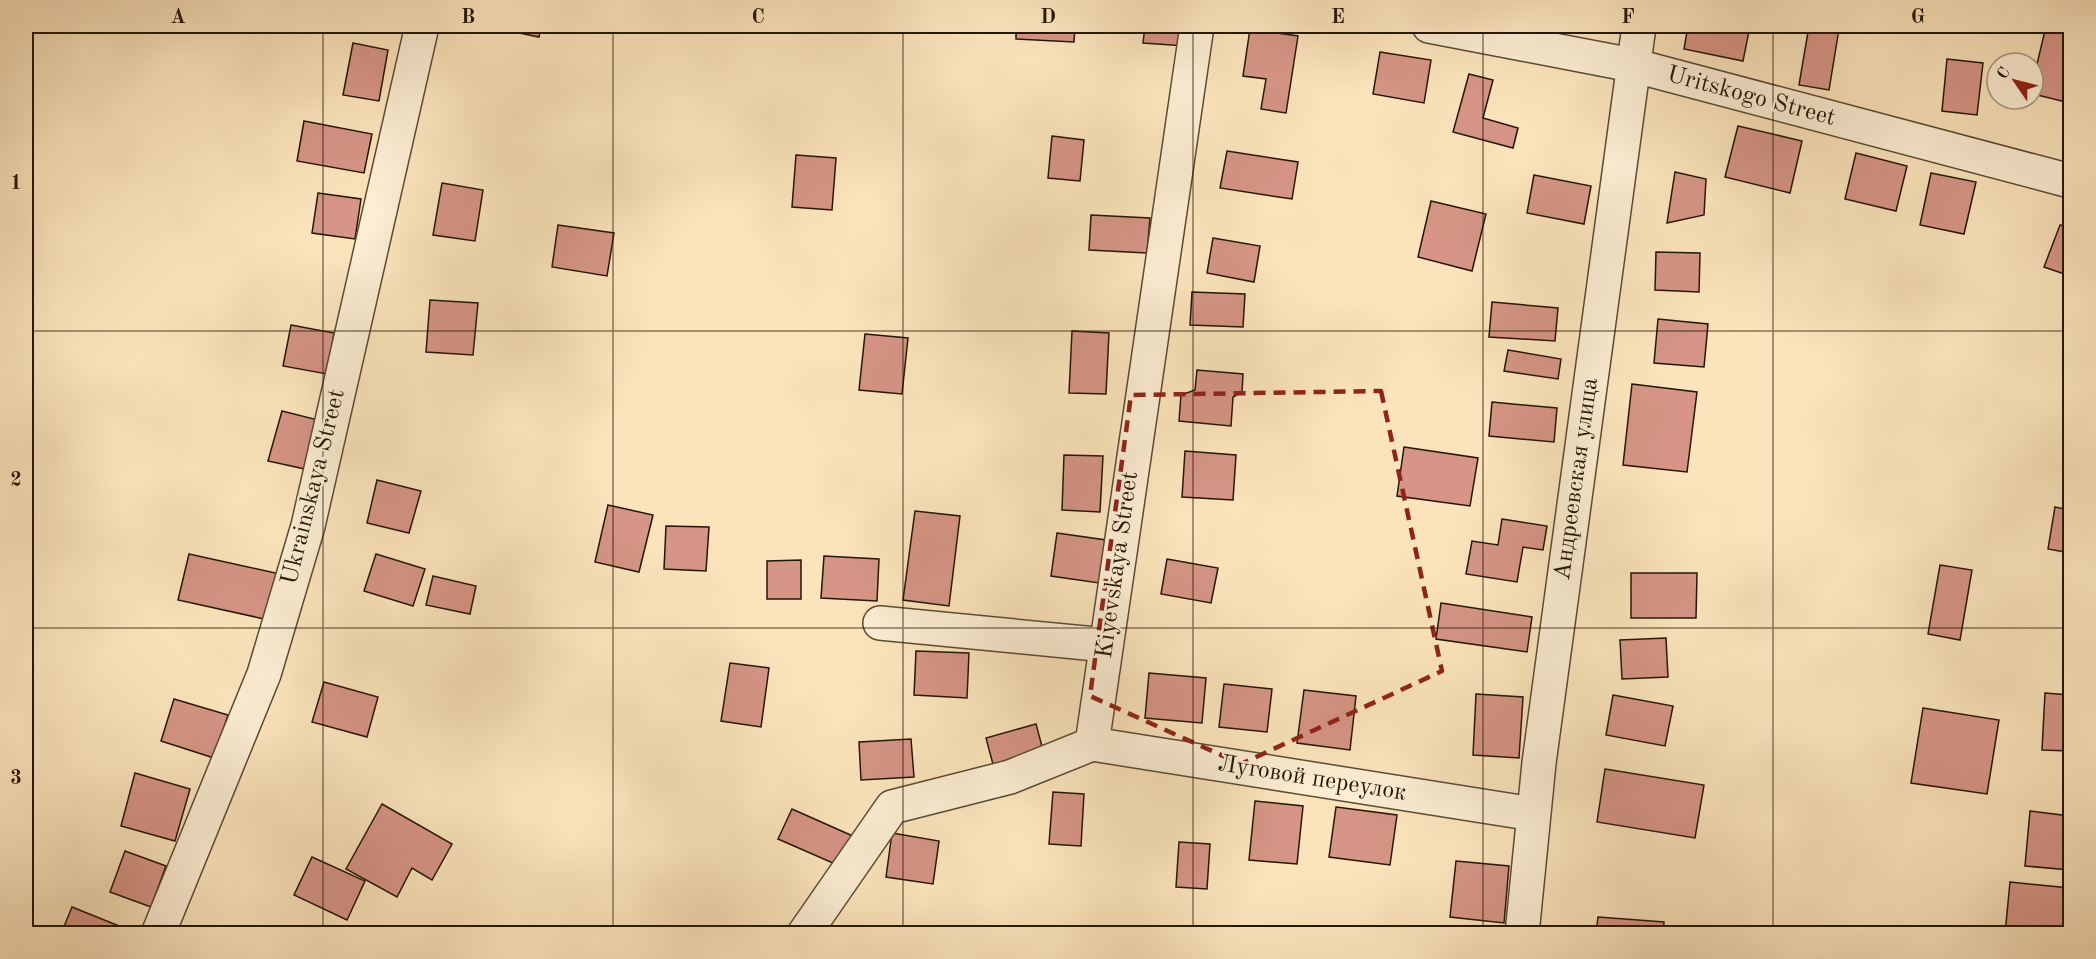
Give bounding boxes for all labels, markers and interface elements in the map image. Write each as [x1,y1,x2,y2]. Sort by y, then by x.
text: A [170,8,186,28]
text: B [461,8,475,28]
text: C [751,8,765,28]
text: D [1040,8,1056,28]
text: E [1331,8,1345,28]
text: F [1621,8,1635,28]
text: G [1911,8,1925,28]
north arrow [1985,51,2045,111]
street label: Uritskogo Street [1664,63,1838,131]
text: С [1995,65,2014,82]
text: 1 [10,174,22,194]
street label: Андреевская улица [1551,376,1603,582]
street label: Ukrainskaya Street [278,387,350,587]
street label: Kiyevskaya Street [1093,470,1143,660]
text: 2 [10,471,22,491]
street label: Луговой переулок [1216,752,1408,806]
text: 3 [10,769,22,789]

